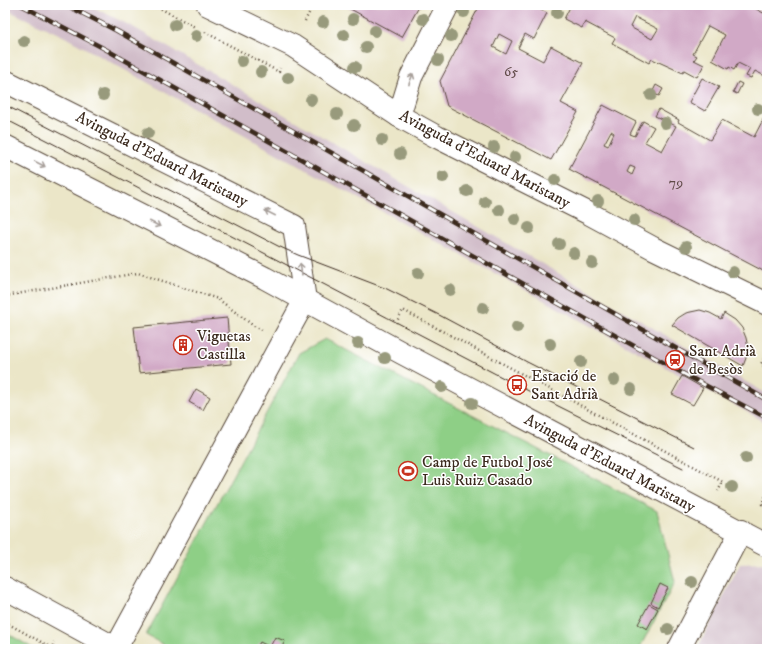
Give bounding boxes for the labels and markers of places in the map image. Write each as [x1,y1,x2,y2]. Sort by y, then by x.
place label: Viguetas Castilla [196,326,251,364]
building icon: Viguetas Castilla [172,334,194,356]
place label: Sant Adrià de Besòs [689,341,756,379]
station icon: Sant Adrià de Besòs [664,349,686,371]
place label: Estació de Sant Adrià [531,366,598,404]
bus stop icon: Estació de Sant Adrià [506,374,528,396]
place label: Camp de Futbol José Luis Ruiz Casado [422,452,553,490]
sports icon: Camp de Futbol José Luis Ruiz Casado [397,460,419,482]

